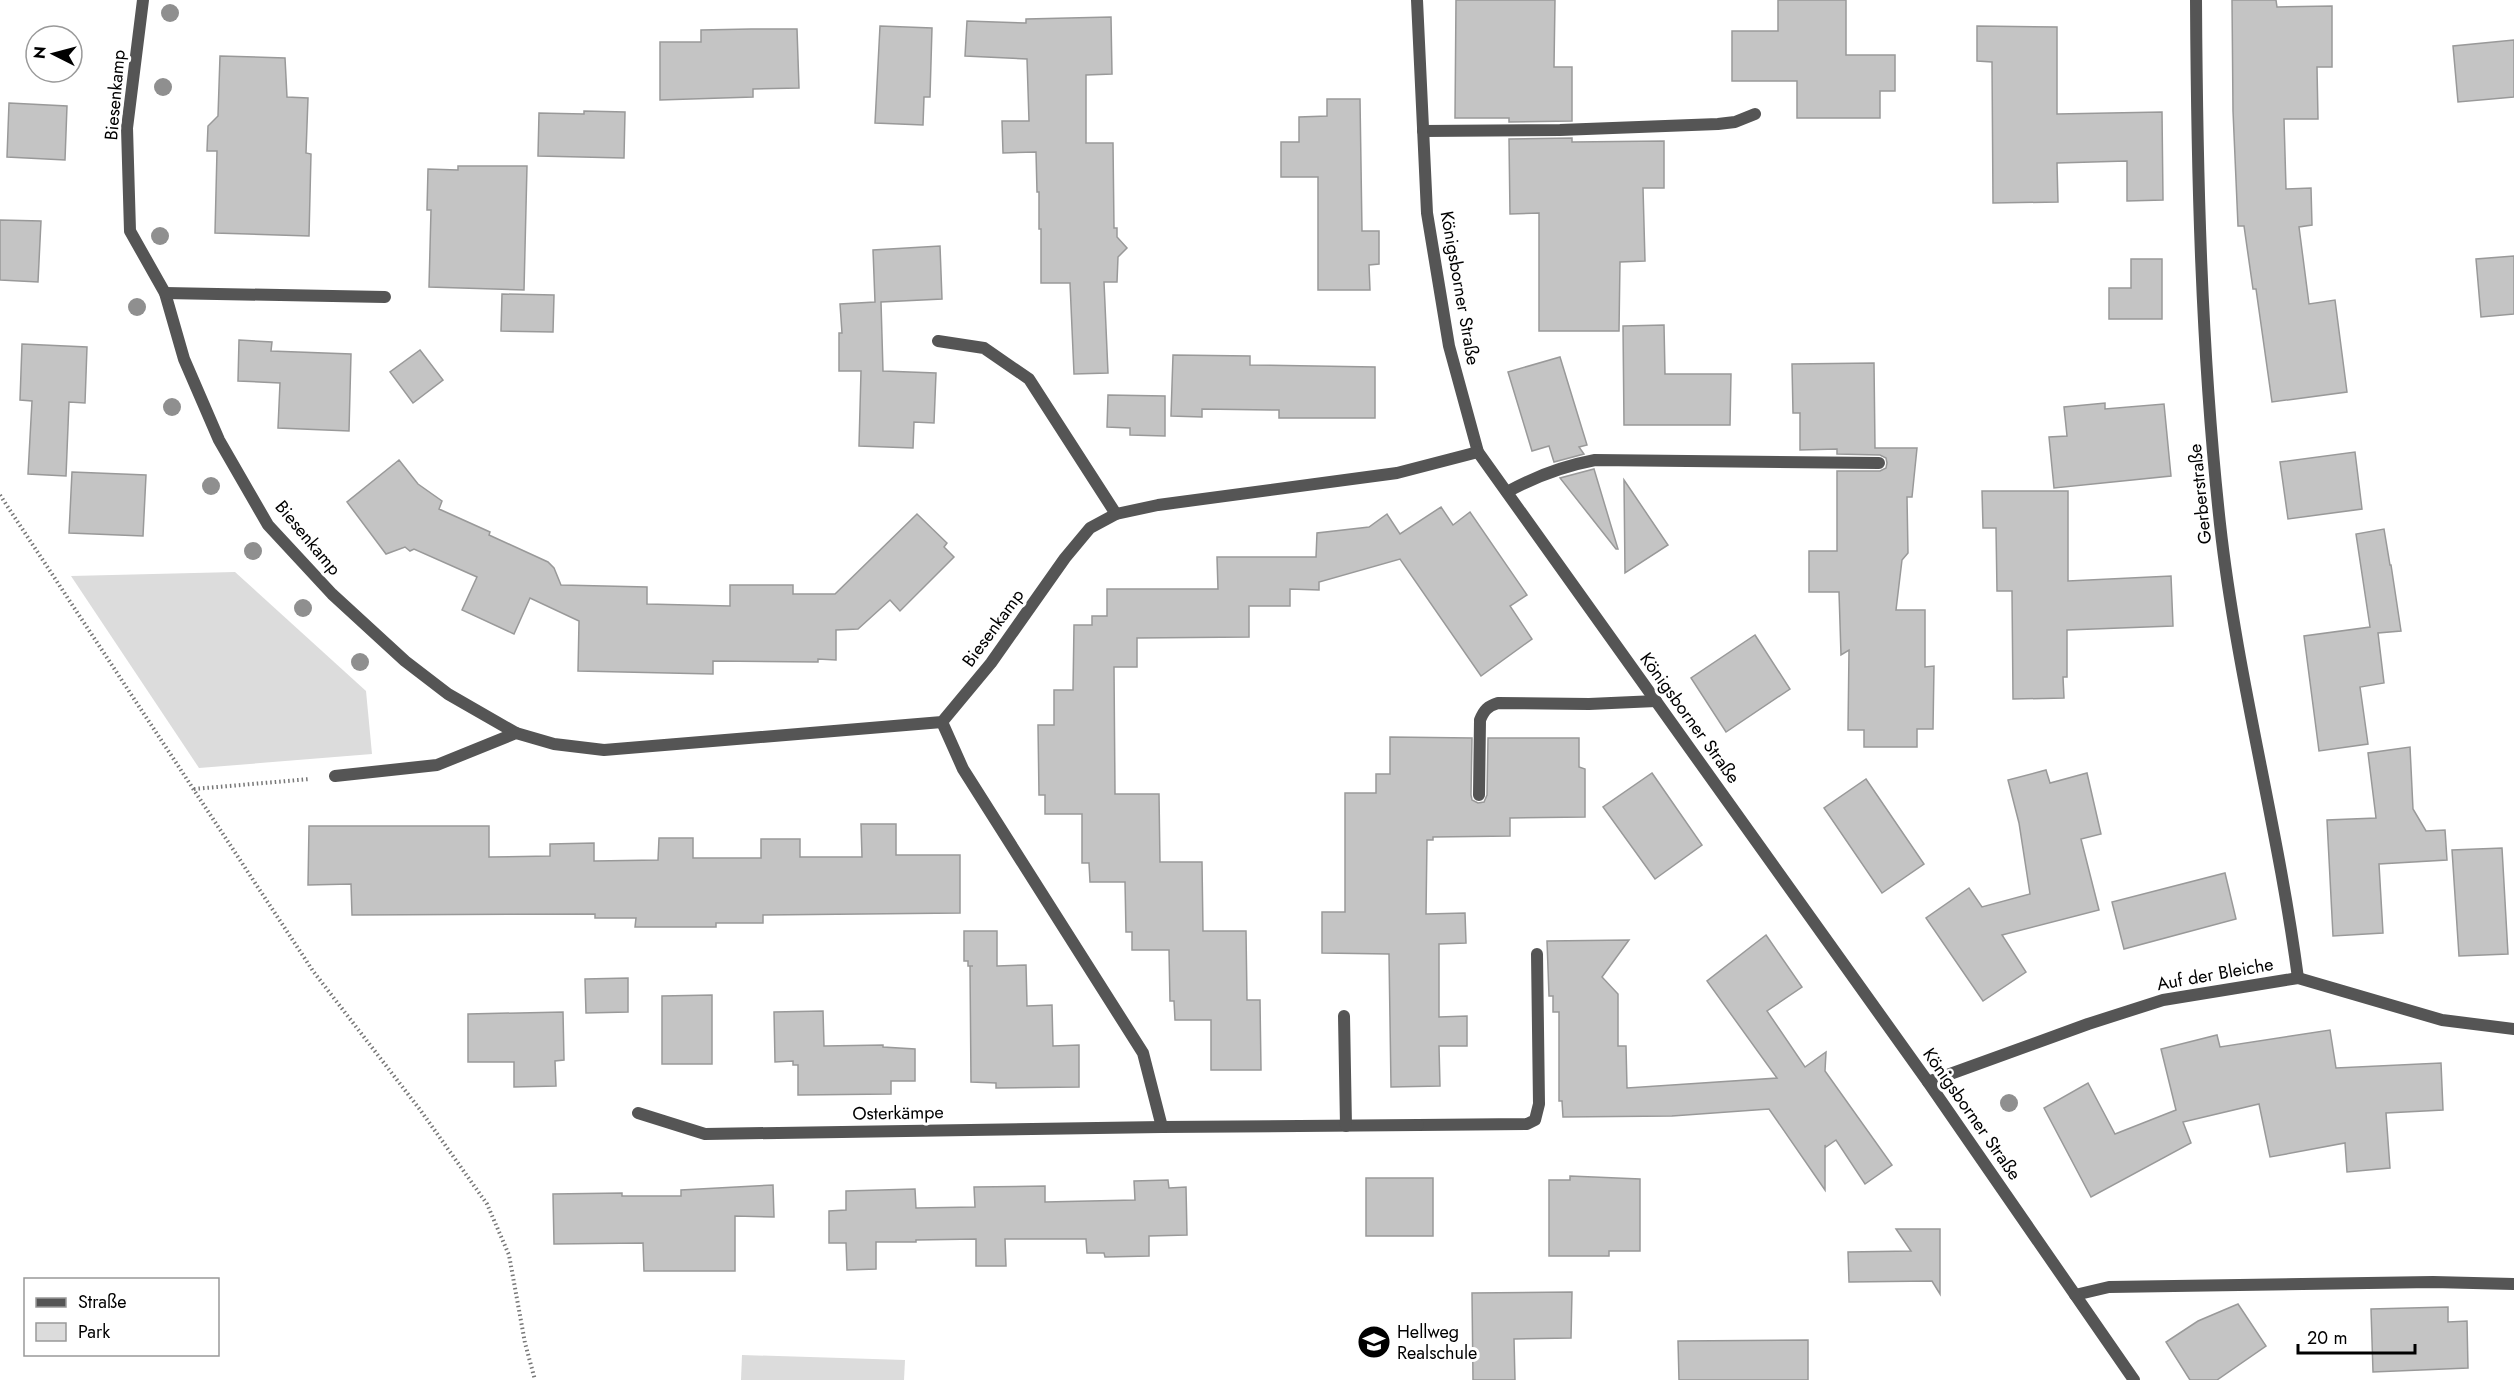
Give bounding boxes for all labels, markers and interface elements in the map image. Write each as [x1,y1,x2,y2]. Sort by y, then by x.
north arrow [24,24,84,84]
text: N [27,45,52,60]
street label: Biesenkamp [98,49,132,141]
street label: Königsborner Straße [1434,209,1486,367]
street label: Gerberstraße [2182,442,2218,546]
street label: Biesenkamp [269,495,347,581]
street label: Biesenkamp [956,584,1030,672]
street label: Königsborner Straße [1634,647,1746,789]
street label: Auf der Bleiche [2155,951,2275,997]
street label: Königsborner Straße [1917,1043,2027,1185]
street label: Osterkämpe [852,1099,944,1127]
legend [24,1278,219,1356]
text: Straße [78,1289,126,1315]
scale bar [2298,1317,2415,1355]
text: Park [78,1319,110,1345]
place label: Hellweg Realschule [1397,1319,1477,1366]
school or university icon: Hellweg Realschule [1356,1324,1392,1360]
text: 20 m [2307,1325,2347,1351]

